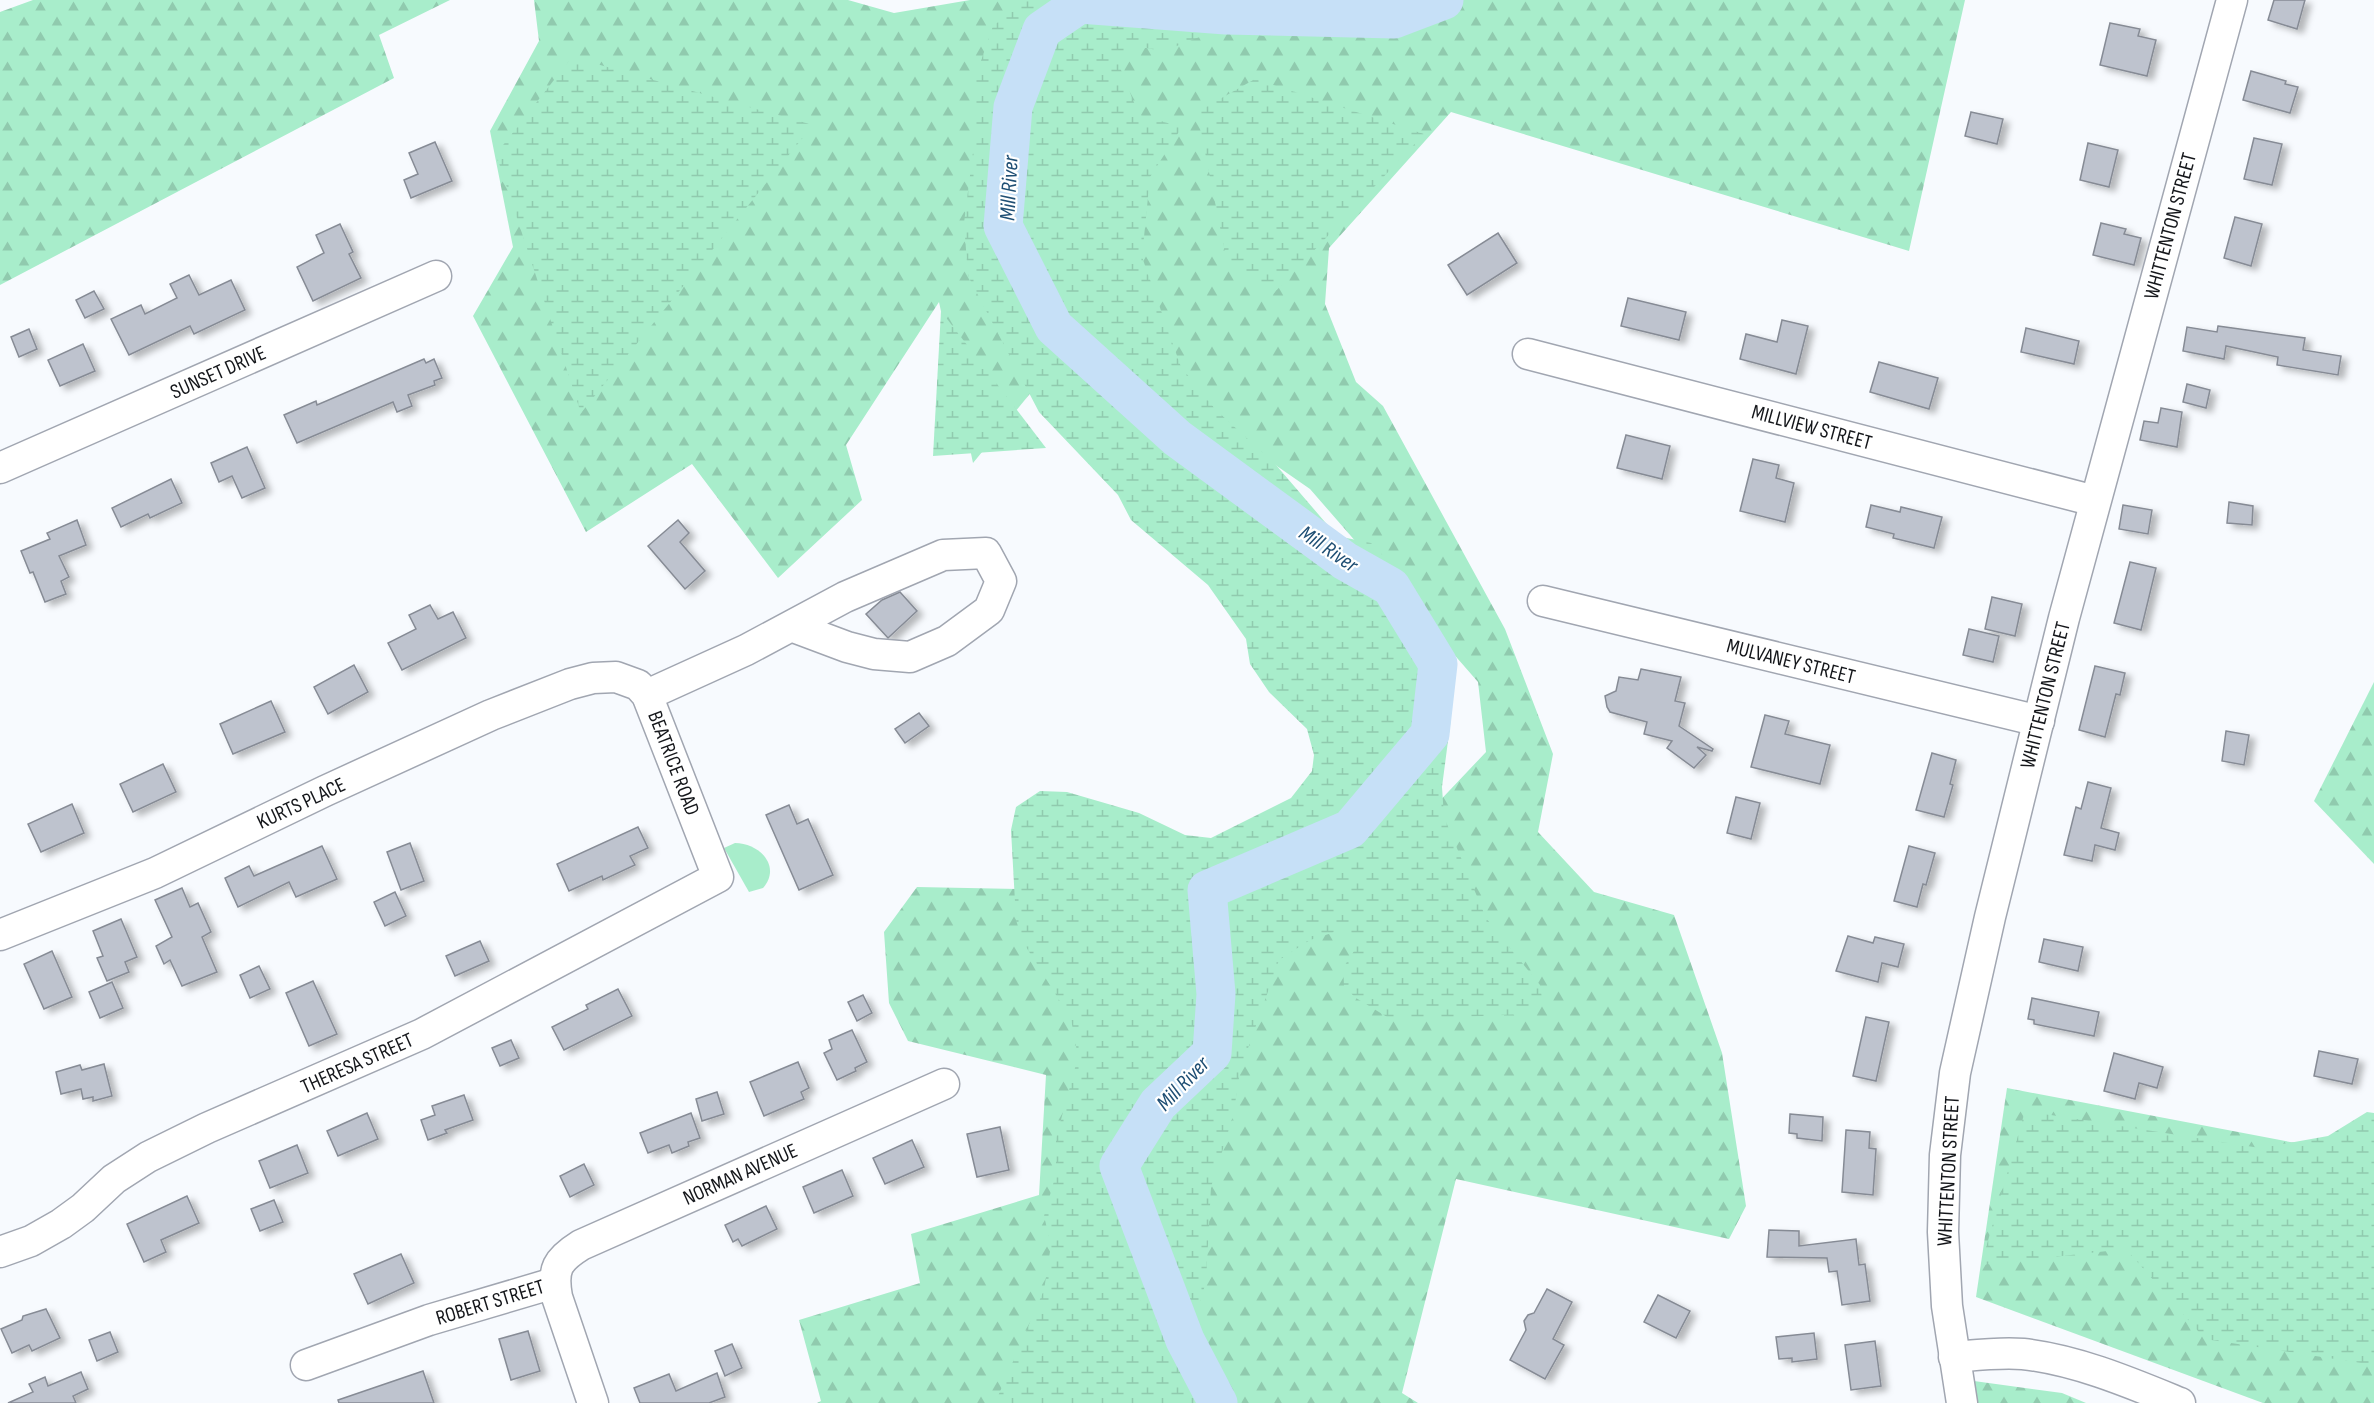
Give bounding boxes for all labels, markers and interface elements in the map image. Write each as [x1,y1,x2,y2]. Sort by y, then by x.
street label: WHITTENTON STREET [2139,150,2202,302]
water label: Mill River [994,154,1025,221]
street label: SUNSET DRIVE [167,340,270,405]
street label: MILLVIEW STREET [1749,399,1875,456]
water label: Mill River [1294,520,1363,579]
street label: WHITTENTON STREET [2015,619,2076,771]
street label: MULVANEY STREET [1724,633,1858,690]
street label: BEATRICE ROAD [642,707,705,819]
street label: KURTS PLACE [253,772,349,835]
street label: THERESA STREET [297,1027,418,1099]
water label: Mill River [1151,1051,1216,1117]
street label: WHITTENTON STREET [1932,1095,1965,1247]
street label: NORMAN AVENUE [679,1138,801,1211]
street label: ROBERT STREET [433,1274,548,1331]

